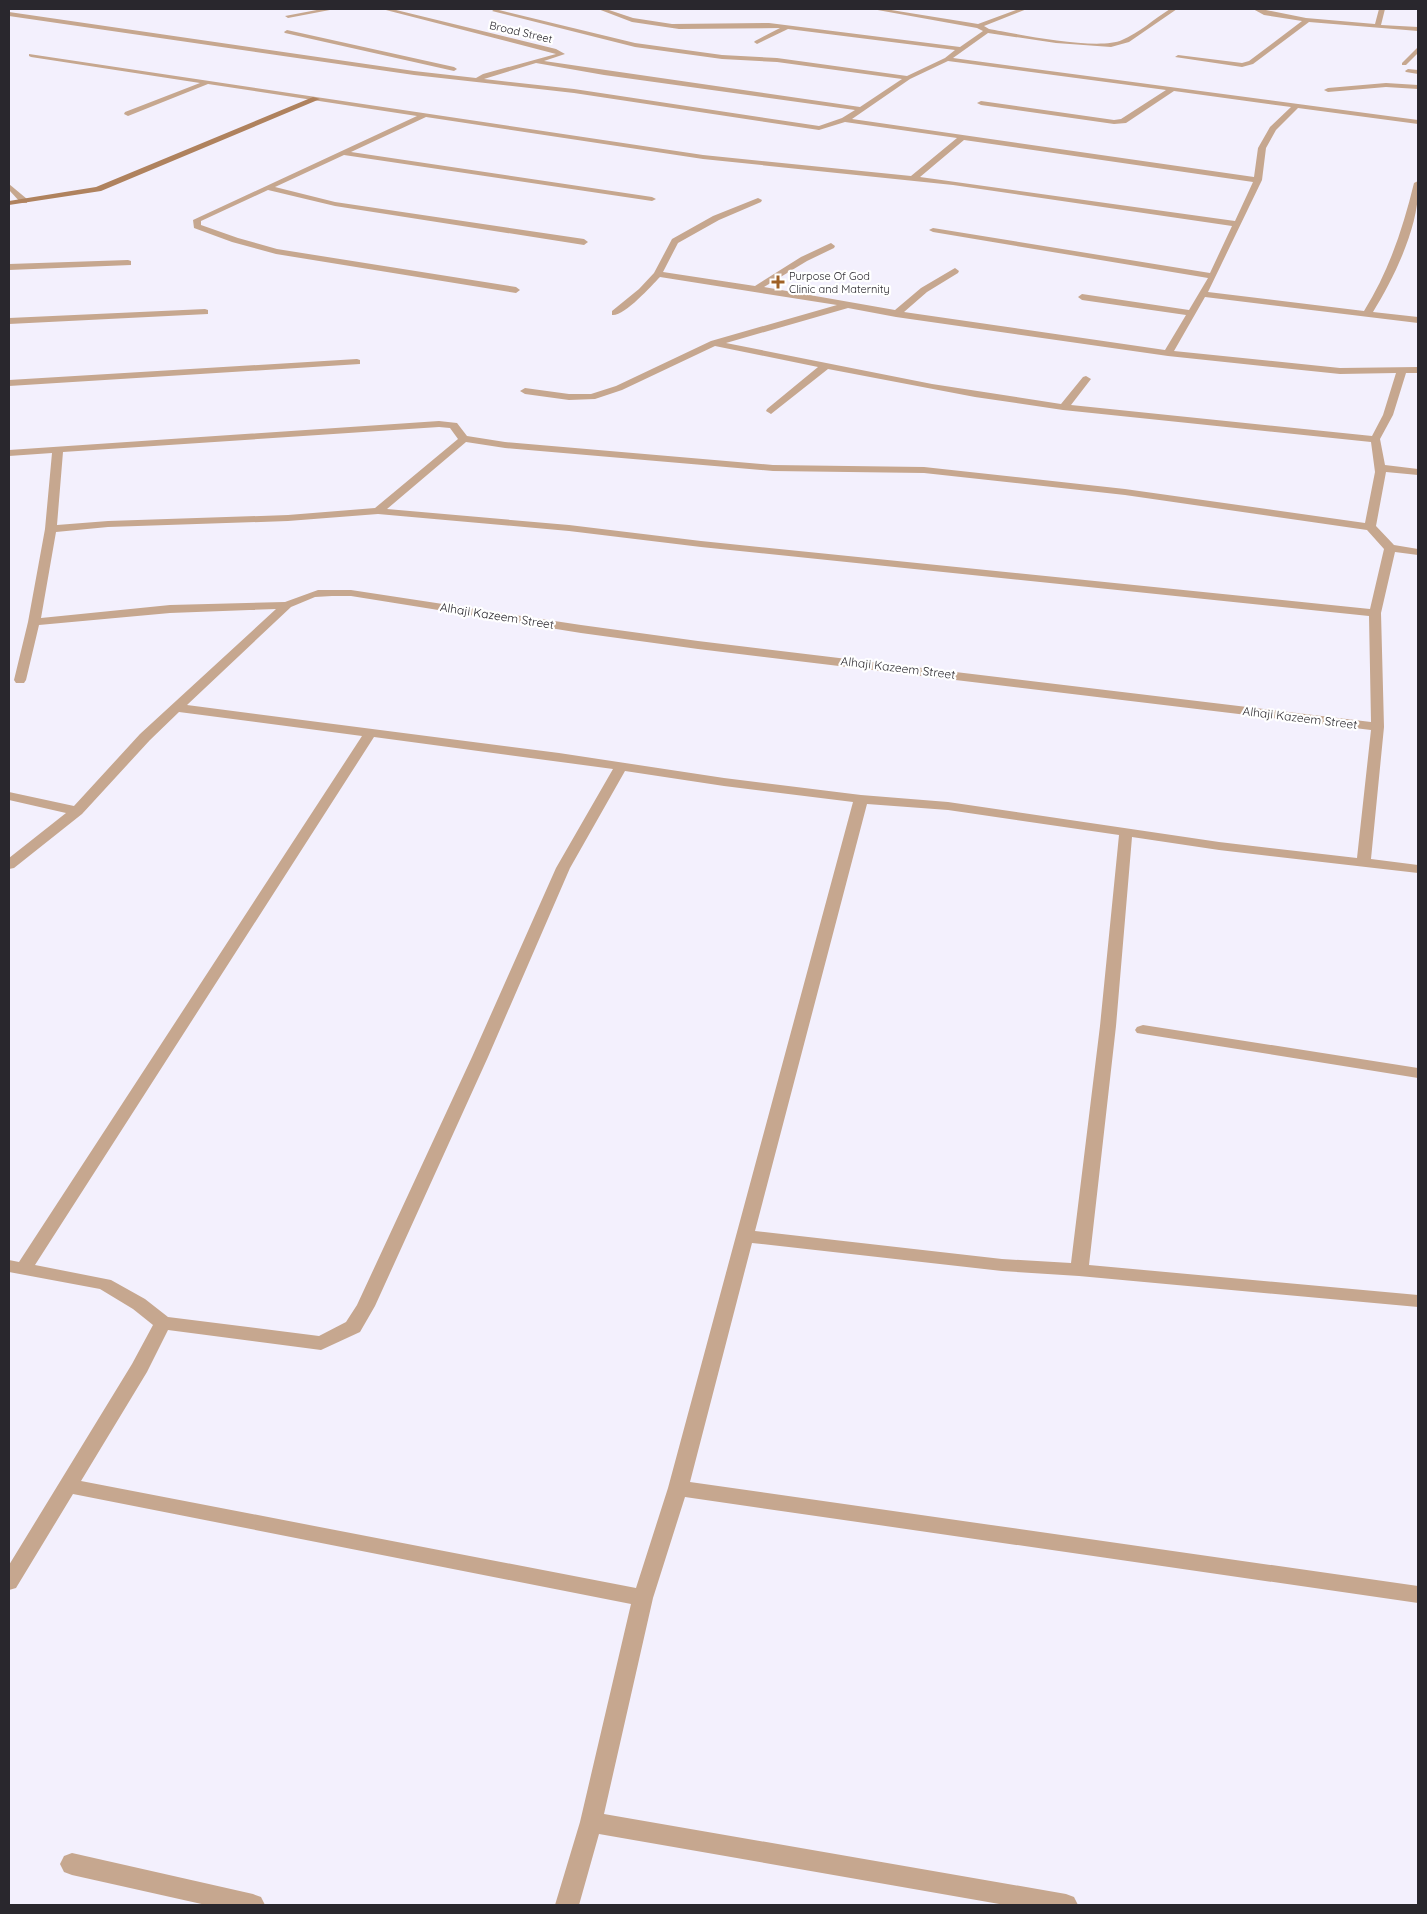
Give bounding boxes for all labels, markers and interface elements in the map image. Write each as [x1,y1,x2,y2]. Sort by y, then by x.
street label: Broad Street [488,18,554,46]
place label: Purpose Of God Clinic and Maternity [789,269,890,296]
marker: Purpose Of God Clinic and Maternity [771,275,785,289]
street label: Alhaji Kazeem Street [439,599,555,632]
street label: Alhaji Kazeem Street [840,653,956,682]
street label: Alhaji Kazeem Street [1242,703,1358,732]

